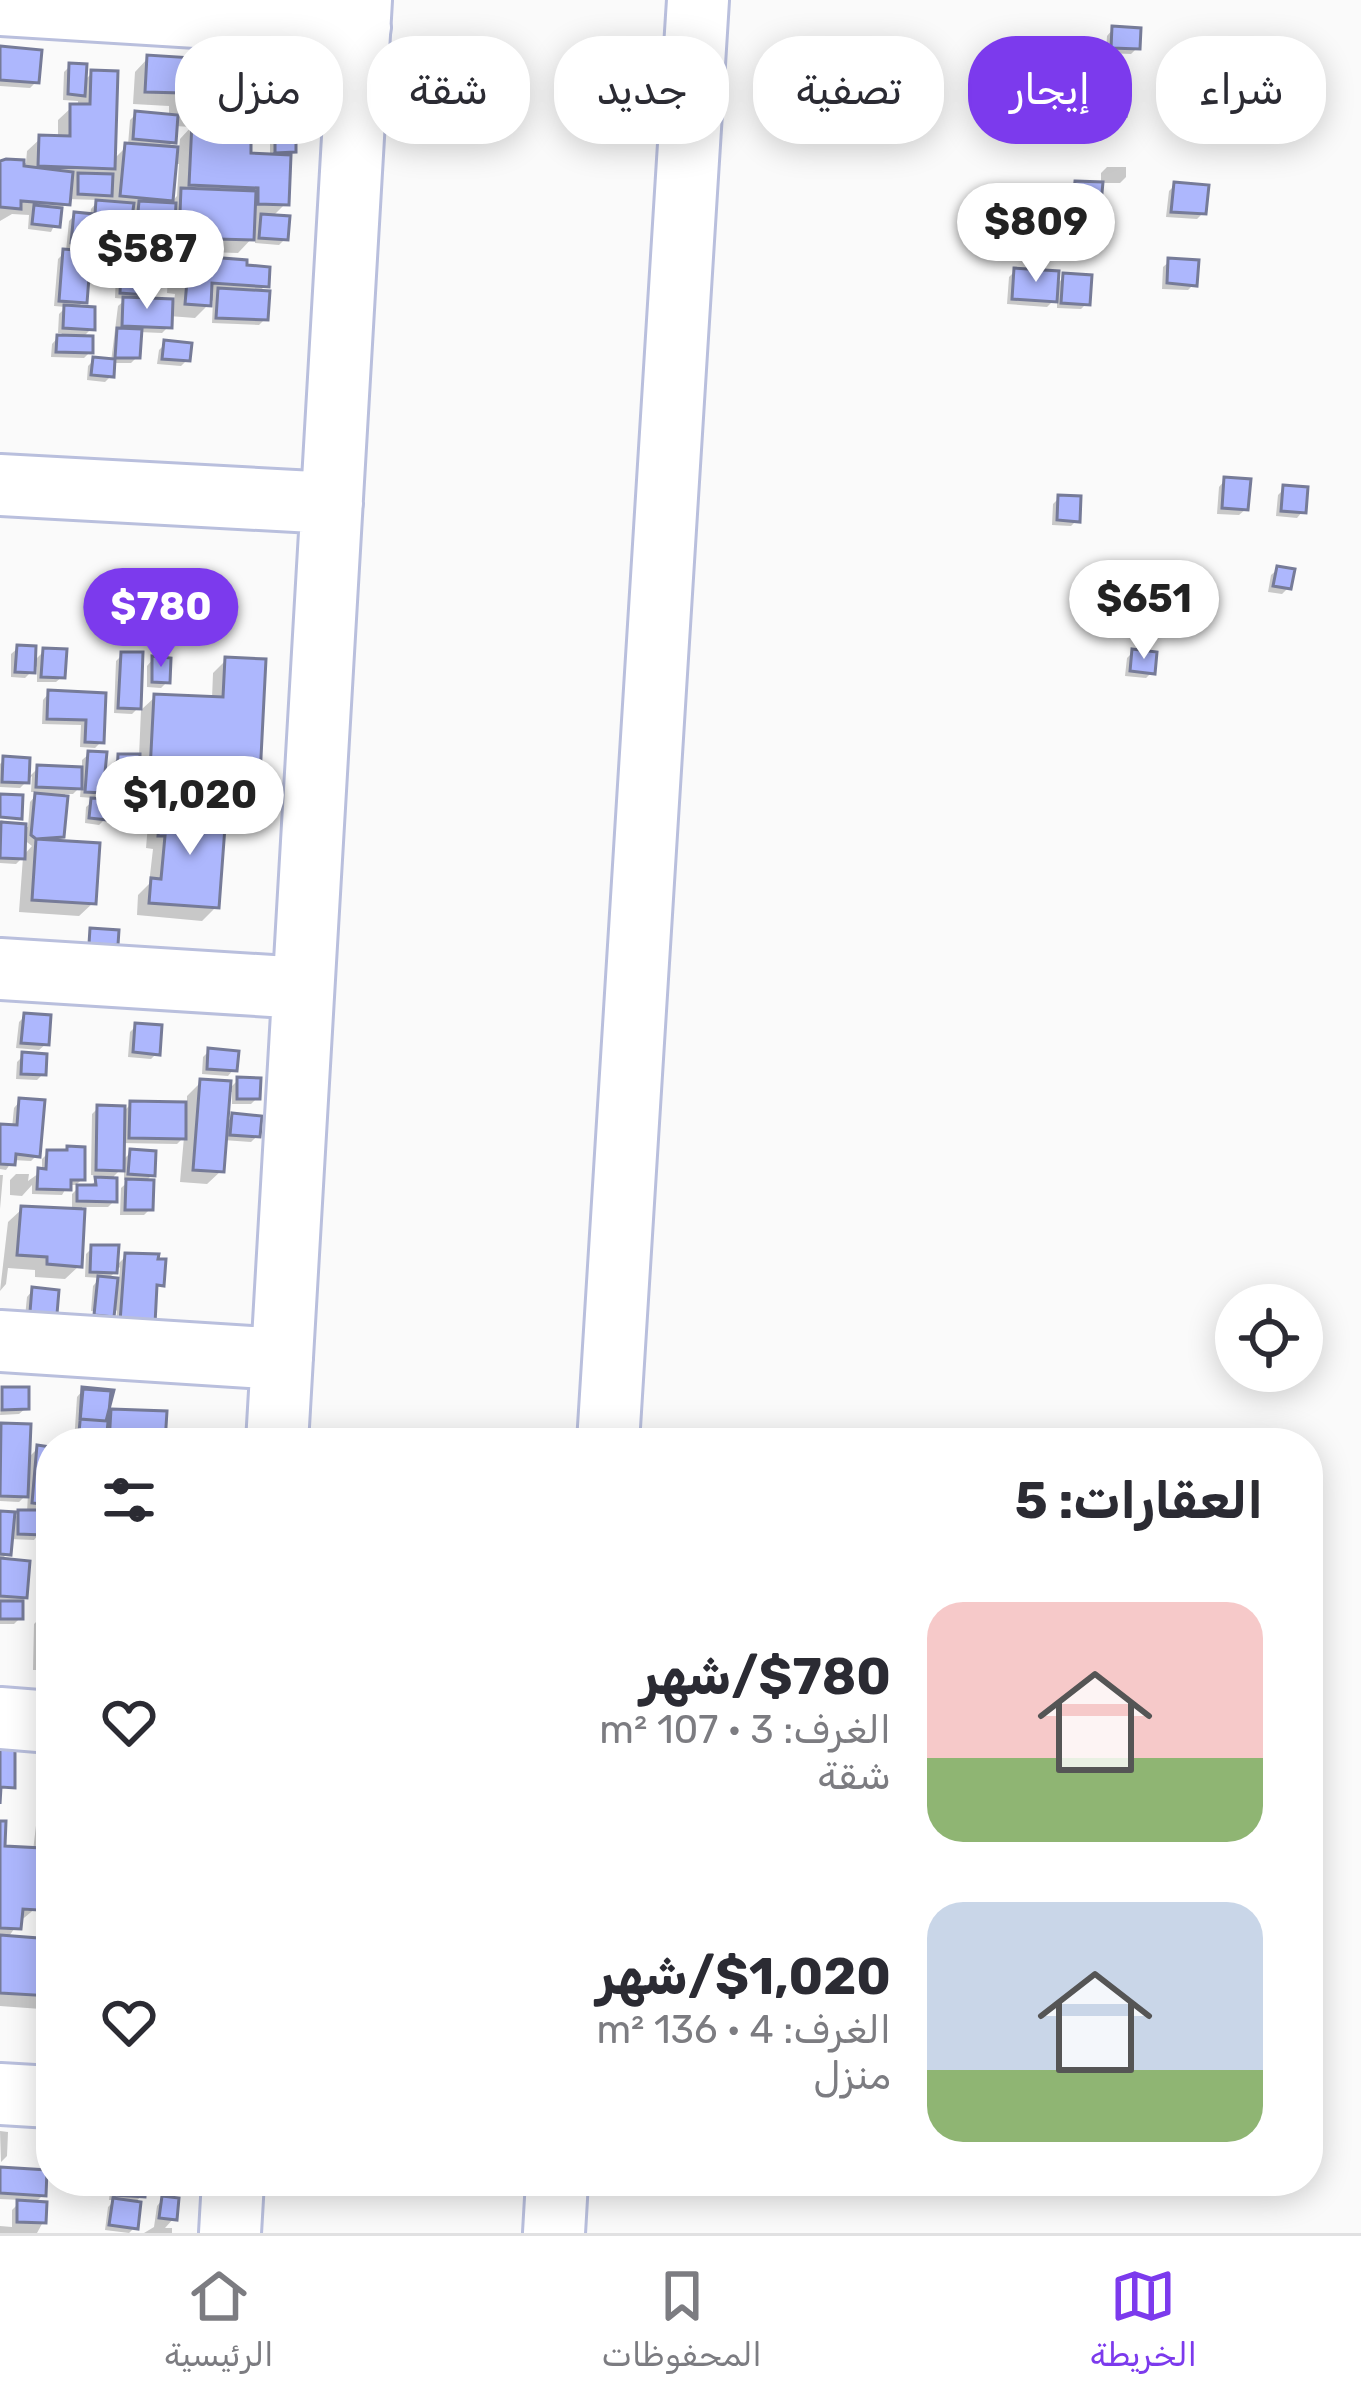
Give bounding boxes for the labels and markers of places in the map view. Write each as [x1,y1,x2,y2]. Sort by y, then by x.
pin: $809 [965,183,1107,285]
pin: $587 [76,210,218,312]
pin: $651 [1073,560,1215,662]
pin: $780 [90,568,232,670]
pin: $1,020 [92,756,288,858]

